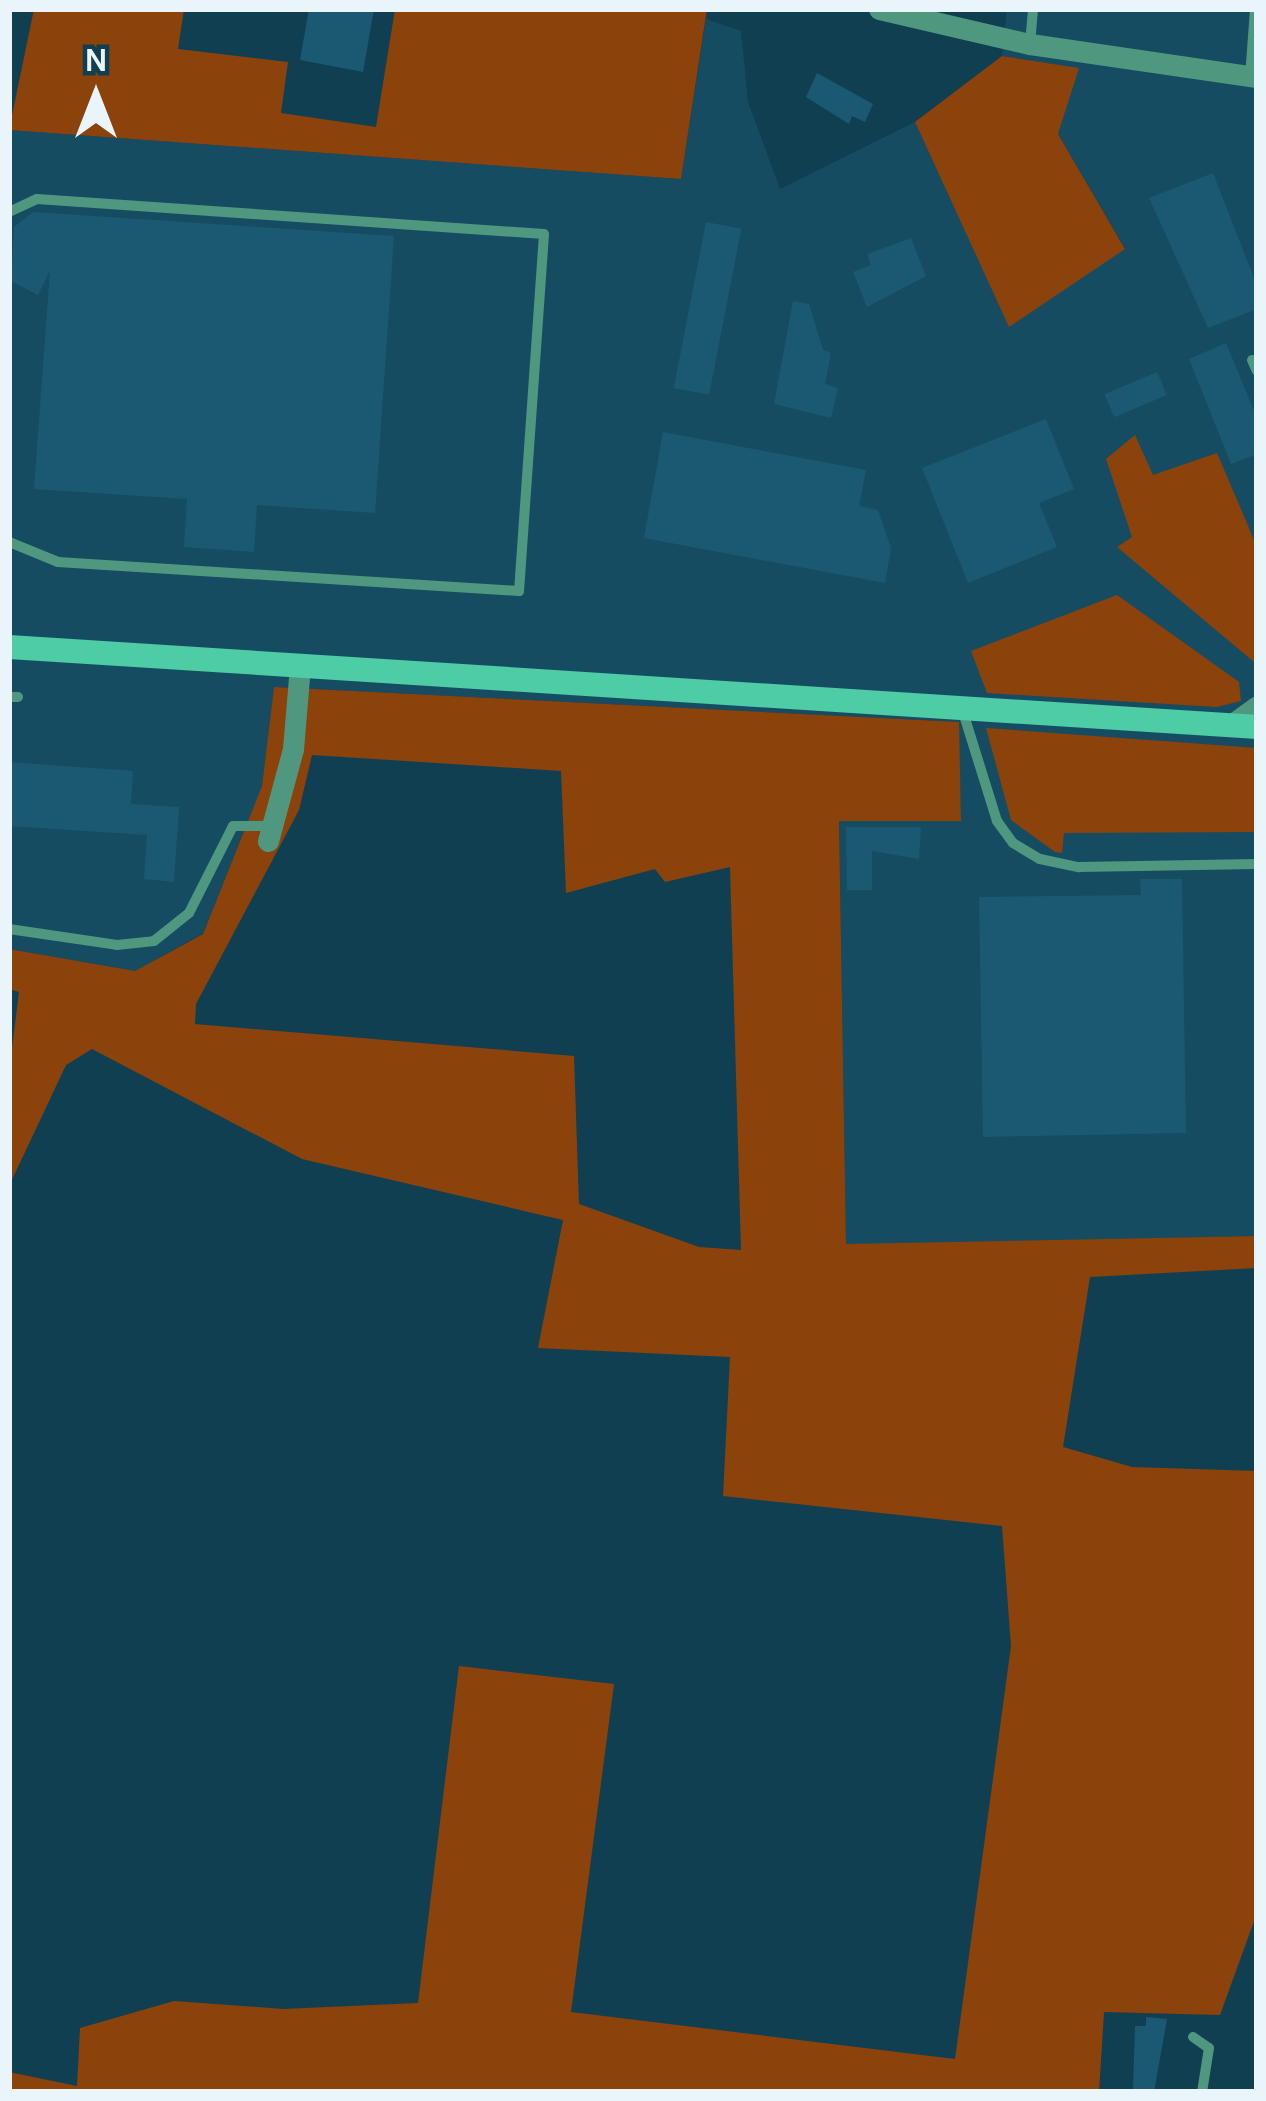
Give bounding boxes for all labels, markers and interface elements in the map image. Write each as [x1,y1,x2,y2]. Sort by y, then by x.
north arrow [36,36,156,156]
text: N [84,41,108,79]

